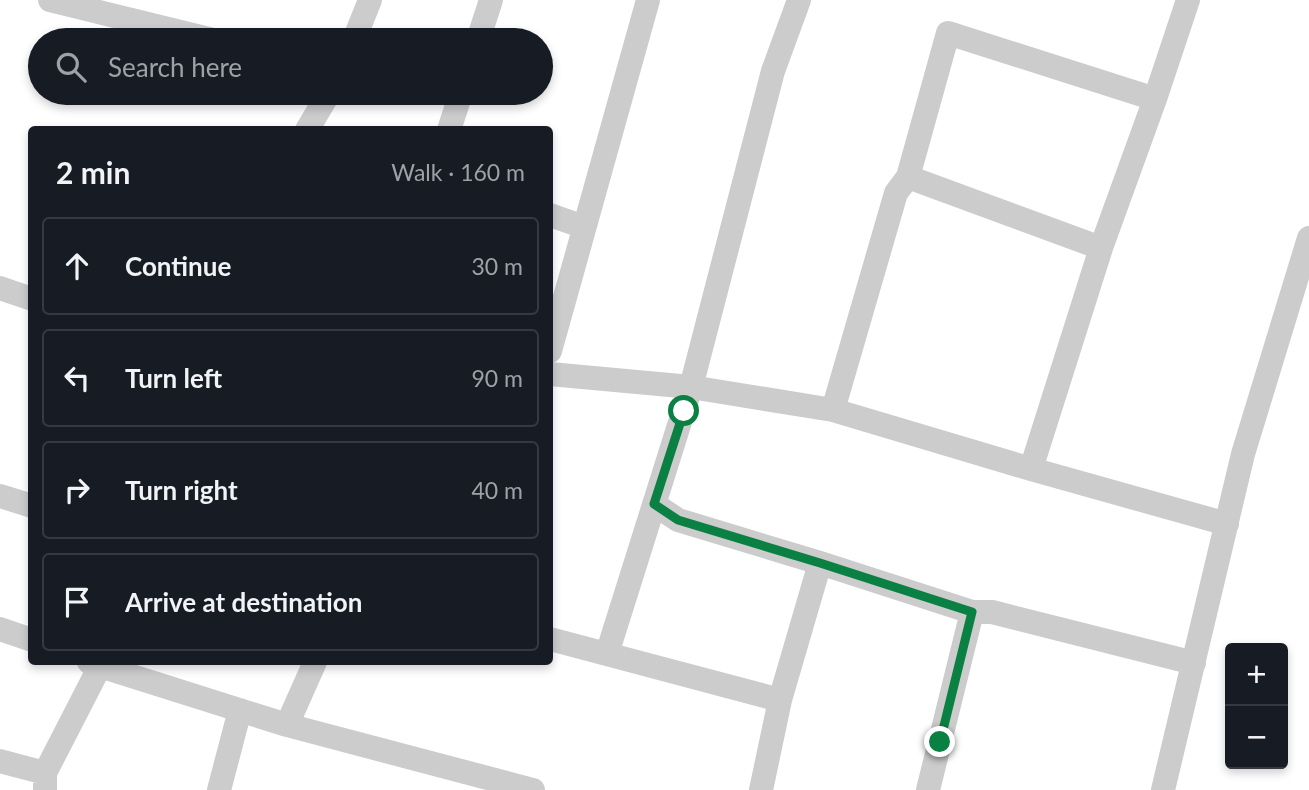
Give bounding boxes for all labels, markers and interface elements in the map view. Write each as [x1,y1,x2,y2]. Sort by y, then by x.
search box [28,28,553,105]
icon: search [52,48,90,86]
text: Search here [108,51,242,83]
text: 2 min [56,154,130,190]
text: Walk · 160 m [391,158,525,186]
icon: ahead [58,247,96,285]
text: Continue [125,250,231,282]
text: 30 m [472,252,523,280]
icon: left [58,359,96,397]
text: Turn left [125,362,222,394]
text: 90 m [472,364,523,392]
route start [668,395,699,426]
icon: right [58,471,96,509]
text: Turn right [125,474,238,506]
text: 40 m [472,476,523,504]
icon: arrive [58,583,96,621]
text: Arrive at destination [125,586,362,618]
map controls [1225,643,1288,769]
button: + [1225,643,1288,706]
button: − [1225,706,1288,769]
route end [924,726,955,757]

